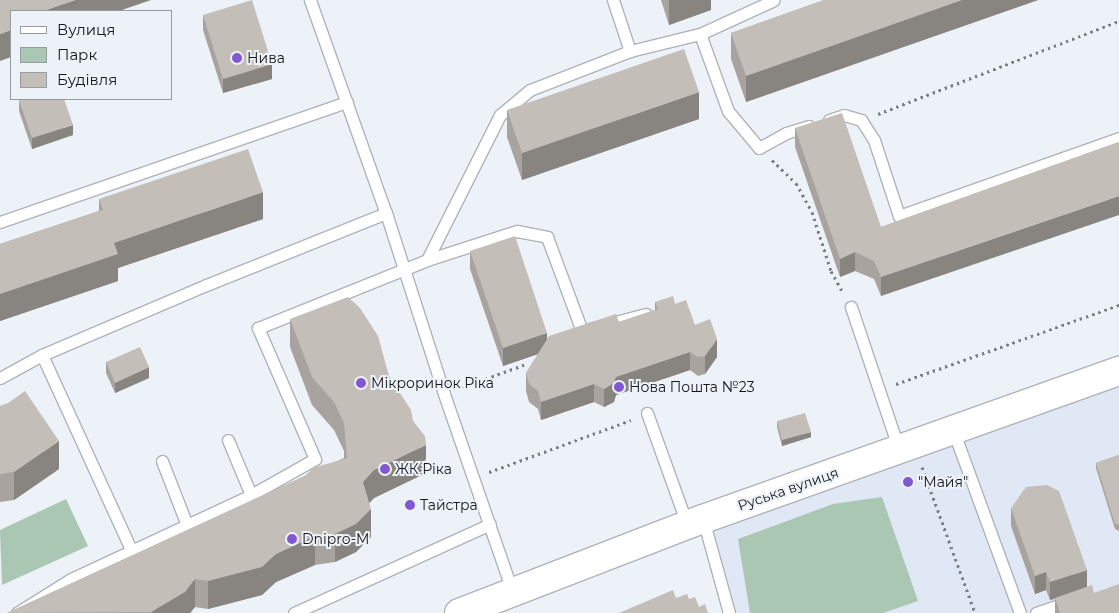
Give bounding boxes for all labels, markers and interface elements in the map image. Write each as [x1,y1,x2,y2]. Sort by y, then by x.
legend [10,10,172,100]
text: Вулиця [57,20,115,39]
text: Парк [57,45,97,64]
place label: Нива [247,50,285,66]
marker: Нива [231,52,243,64]
text: Будівля [57,70,117,89]
place label: Мікроринок Ріка [371,375,494,391]
marker: Мікроринок Ріка [355,377,367,389]
place label: Нова Пошта №23 [629,379,755,395]
marker: Нова Пошта №23 [613,381,625,393]
place label: ЖК Ріка [395,461,452,477]
marker: ЖК Ріка [379,463,391,475]
street label: Руська вулиця [735,464,841,514]
place label: "Майя" [918,474,968,490]
marker: "Майя" [902,476,914,488]
place label: Тайстра [420,497,478,513]
marker: Тайстра [404,499,416,511]
place label: Dnipro-M [302,531,369,547]
marker: Dnipro-M [286,533,298,545]

